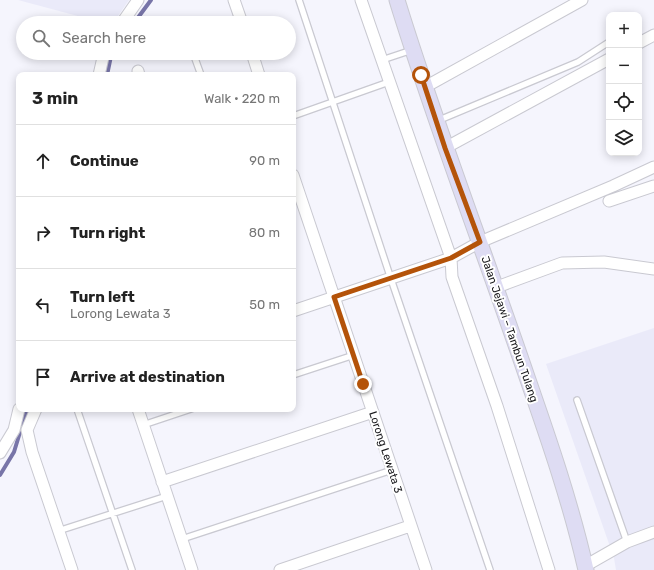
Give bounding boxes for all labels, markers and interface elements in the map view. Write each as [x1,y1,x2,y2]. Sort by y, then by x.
map controls [606,12,642,156]
button: + [606,12,642,48]
search box [16,16,296,60]
icon: search [30,27,52,49]
text: Search here [62,29,146,47]
button: − [606,48,642,84]
route start [412,66,430,84]
button: locate [606,84,642,120]
text: 3 min [32,88,78,108]
text: Walk · 220 m [204,91,280,106]
button: layers [606,120,642,156]
icon: ahead [32,150,54,172]
text: Continue [70,152,139,170]
text: 90 m [249,153,280,168]
icon: right [32,222,54,244]
text: Turn right [70,224,145,242]
text: 80 m [249,225,280,240]
street label: Jalan Jejawi – Tambun Tulang [478,254,541,404]
text: Turn left [70,288,135,306]
icon: left [32,294,54,316]
text: 50 m [249,297,280,312]
text: Lorong Lewata 3 [70,306,171,321]
icon: arrive [32,366,54,388]
text: Arrive at destination [70,368,225,386]
route end [354,375,372,393]
street label: Lorong Lewata 3 [366,410,405,495]

